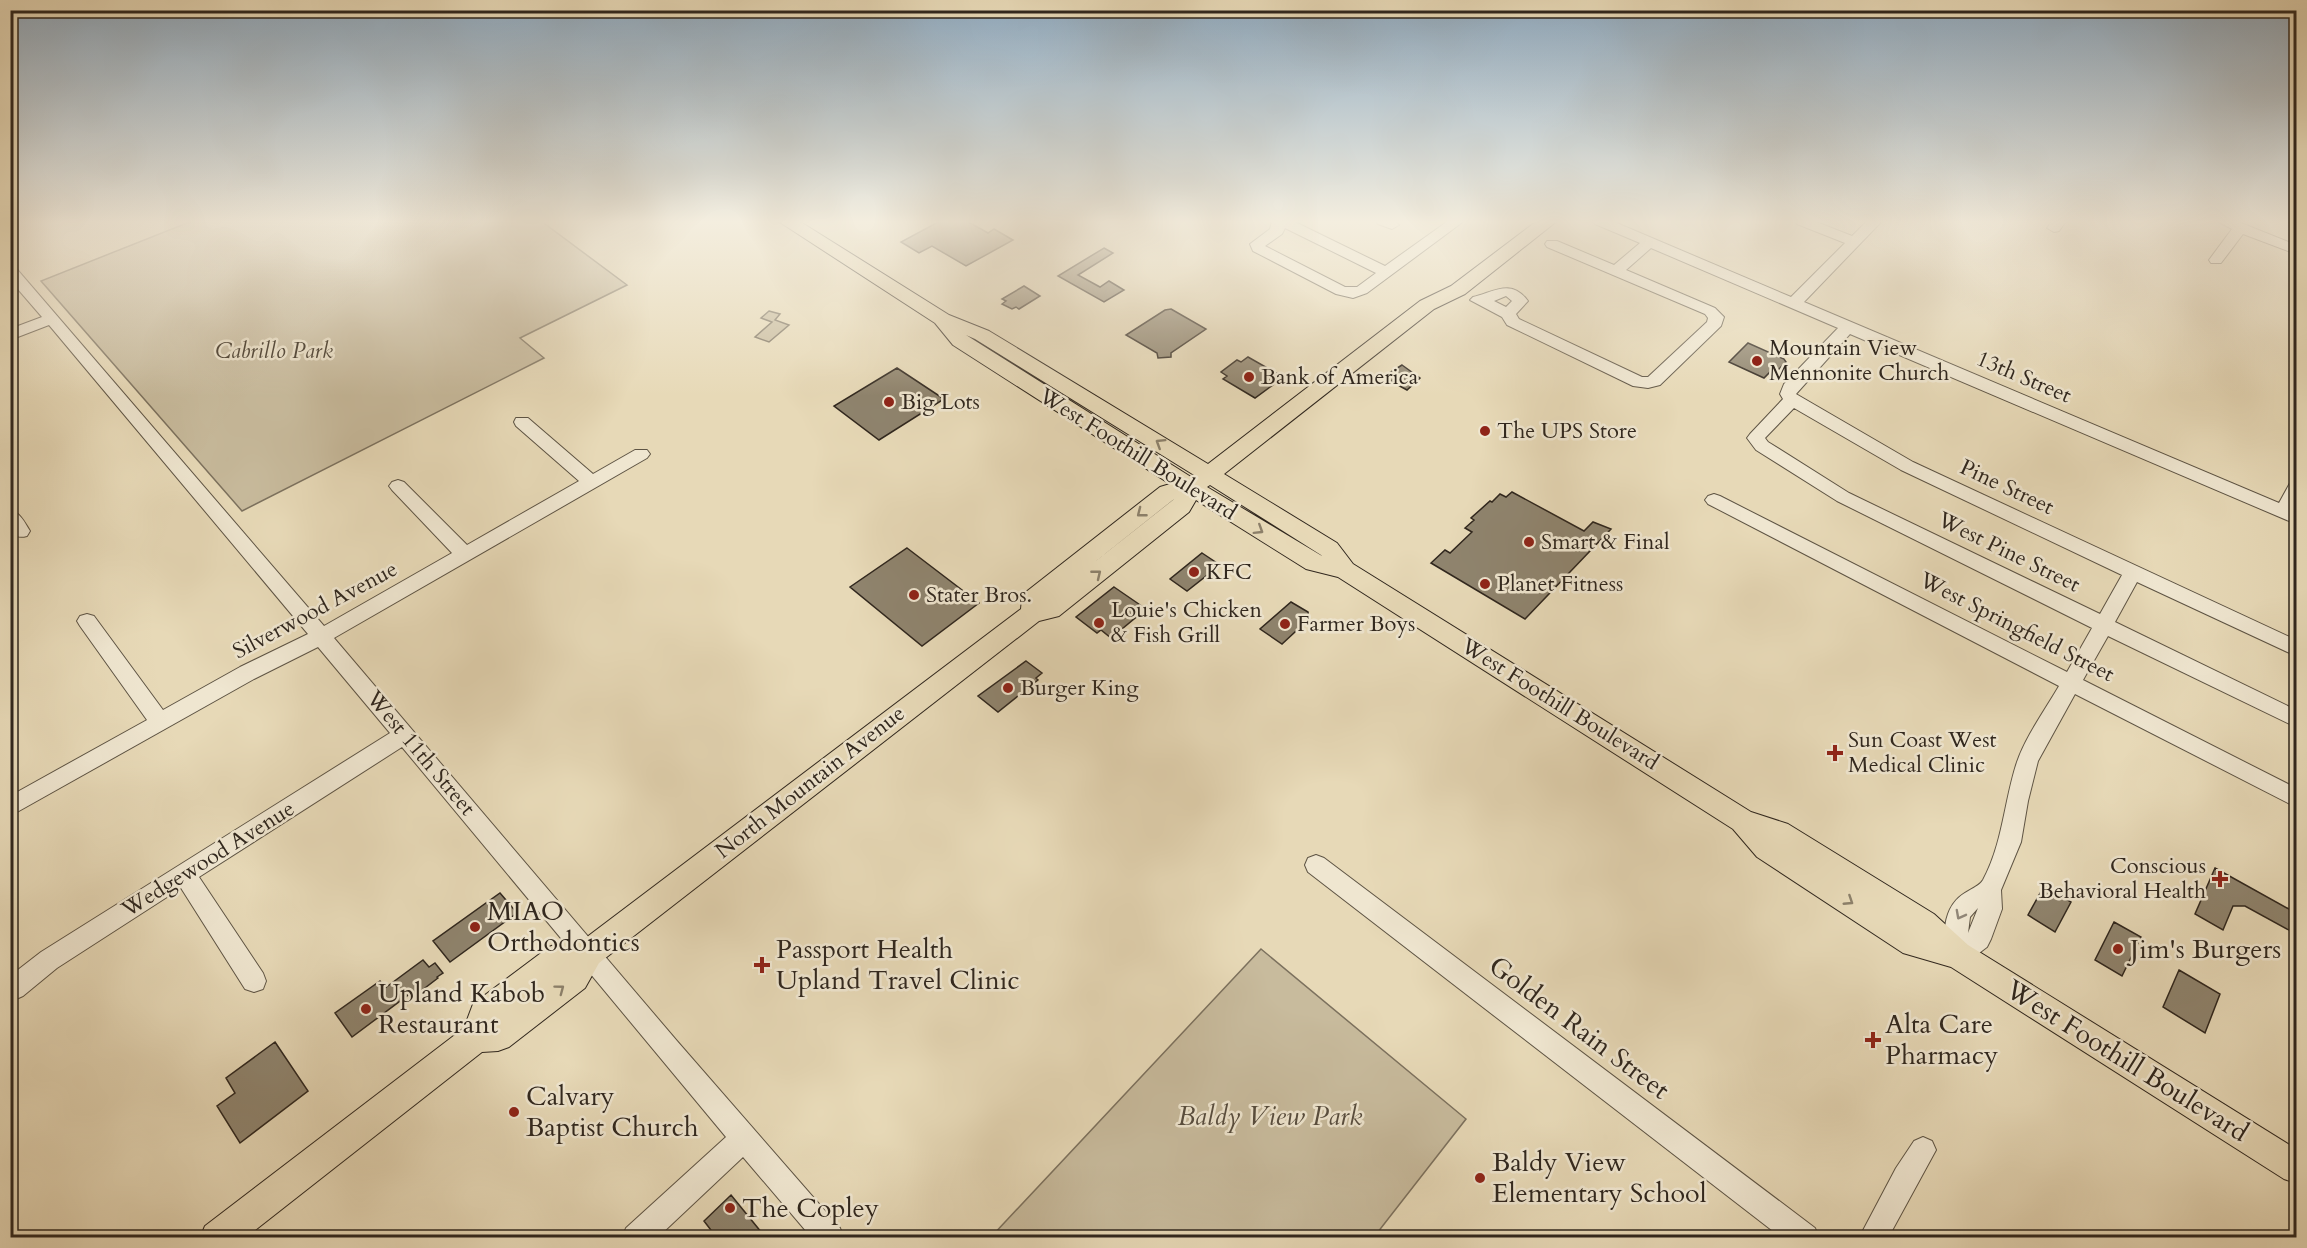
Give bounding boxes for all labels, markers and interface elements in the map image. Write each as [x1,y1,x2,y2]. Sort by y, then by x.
place label: Mountain View Mennonite Church [1769,333,1949,388]
park label: Cabrillo Park [215,336,333,366]
street label: 13th Street [1972,344,2076,410]
marker: Mountain View Mennonite Church [1750,354,1764,368]
place label: Bank of America [1261,362,1419,392]
marker: Bank of America [1242,370,1256,384]
street label: West Foothill Boulevard [1033,380,1243,527]
place label: Big Lots [901,387,980,417]
marker: Big Lots [882,395,896,409]
place label: The UPS Store [1497,416,1637,446]
marker: The UPS Store [1478,424,1492,438]
one-way arrow [1156,439,1166,451]
street label: Pine Street [1955,452,2059,522]
street label: West Pine Street [1932,504,2085,599]
one-way arrow [1137,506,1148,517]
one-way arrow [1252,523,1263,534]
place label: Smart & Final [1541,527,1670,557]
marker: Smart & Final [1522,535,1536,549]
street label: Silverwood Avenue [227,554,403,666]
place label: KFC [1206,557,1252,587]
street label: West Springfield Street [1914,564,2120,689]
marker: KFC [1187,565,1201,579]
place label: Planet Fitness [1497,569,1623,599]
one-way arrow [1090,570,1101,581]
marker: Planet Fitness [1478,577,1492,591]
place label: Stater Bros. [926,580,1032,610]
marker: Stater Bros. [907,588,921,602]
place label: Louie's Chicken & Fish Grill [1111,595,1263,650]
place label: Farmer Boys [1297,609,1415,639]
marker: Louie's Chicken & Fish Grill [1092,616,1106,630]
marker: Farmer Boys [1278,617,1292,631]
street label: West Foothill Boulevard [1455,630,1665,777]
place label: Burger King [1020,673,1139,703]
marker: Burger King [1001,681,1015,695]
street label: West 11th Street [359,683,482,822]
street label: North Mountain Avenue [709,698,911,866]
place label: Sun Coast West Medical Clinic [1848,725,1997,780]
marker: Sun Coast West Medical Clinic [1826,744,1844,762]
street label: Wedgewood Avenue [115,794,300,925]
place label: Conscious Behavioral Health [2039,851,2206,906]
marker: Conscious Behavioral Health [2211,870,2229,888]
place label: MIAO Orthodontics [487,893,640,961]
one-way arrow [1843,894,1854,905]
one-way arrow [1956,909,1967,920]
marker: MIAO Orthodontics [468,920,482,934]
place label: Passport Health Upland Travel Clinic [776,931,1020,999]
place label: Jim's Burgers [2126,931,2281,968]
marker: Jim's Burgers [2111,942,2125,956]
street label: Golden Rain Street [1481,948,1677,1109]
marker: Passport Health Upland Travel Clinic [753,956,771,974]
street label: West Foothill Boulevard [1998,971,2256,1151]
place label: Upland Kabob Restaurant [378,975,545,1043]
one-way arrow [554,985,565,996]
marker: Upland Kabob Restaurant [359,1002,373,1016]
place label: Alta Care Pharmacy [1885,1006,1998,1074]
marker: Alta Care Pharmacy [1866,1033,1880,1047]
place label: Calvary Baptist Church [526,1078,699,1146]
park label: Baldy View Park [1178,1098,1363,1135]
marker: Calvary Baptist Church [507,1105,521,1119]
place label: Baldy View Elementary School [1492,1144,1707,1212]
marker: Baldy View Elementary School [1473,1171,1487,1185]
place label: The Copley [742,1190,879,1227]
marker: The Copley [723,1201,737,1215]

